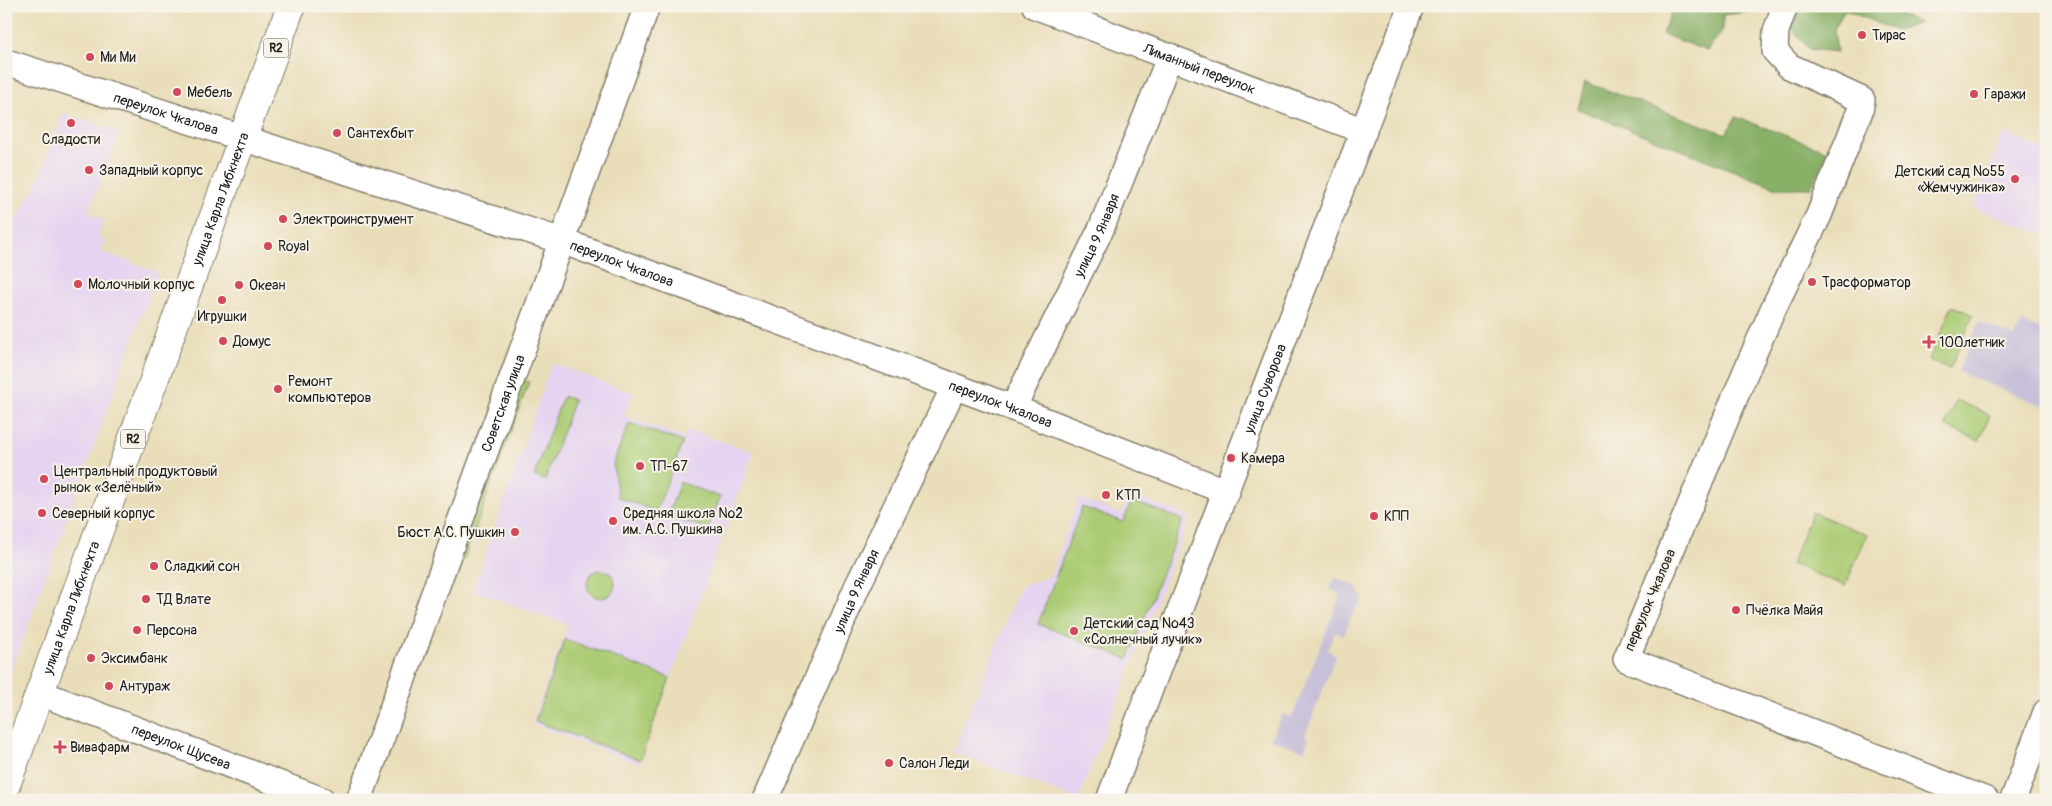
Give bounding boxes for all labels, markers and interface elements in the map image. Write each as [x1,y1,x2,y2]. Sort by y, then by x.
place label: Тирас [1872,27,1906,44]
marker: Тирас [1856,29,1868,41]
road number: R2 [264,38,288,58]
street label: Лиманный переулок [1140,39,1258,98]
place label: Ми Ми [100,49,136,66]
marker: Ми Ми [84,51,96,63]
place label: Мебель [187,84,233,101]
marker: Мебель [171,86,183,98]
place label: Гаражи [1984,86,2026,103]
marker: Гаражи [1968,88,1980,100]
street label: переулок Чкалова [111,89,220,138]
marker: Сладости [65,117,77,129]
place label: Сантехбыт [347,125,414,142]
marker: Сантехбыт [331,127,343,139]
street label: улица Карла Либкнехта [188,130,252,269]
place label: Сладости [42,131,100,148]
place label: Западный корпус [99,162,203,179]
place label: Детский сад №55 «Жемчужинка» [1894,163,2005,196]
marker: Западный корпус [83,164,95,176]
marker: Детский сад №55 «Жемчужинка» [2009,173,2021,185]
street label: улица 9 Января [1070,191,1123,281]
place label: Электроинструмент [293,211,414,228]
marker: Электроинструмент [277,213,289,225]
street label: переулок Чкалова [568,236,676,290]
place label: Royal [278,238,309,255]
marker: Royal [262,240,274,252]
place label: Трасформатор [1822,274,1911,291]
place label: Молочный корпус [88,276,195,293]
marker: Трасформатор [1806,276,1818,288]
place label: Океан [249,277,286,294]
marker: Молочный корпус [72,278,84,290]
marker: Океан [233,279,245,291]
marker: Игрушки [216,294,228,306]
place label: Игрушки [197,308,247,325]
place label: Домус [232,333,271,350]
place label: 100летник [1939,334,2005,351]
marker: Домус [217,335,229,347]
marker: 100летник [1923,336,1935,348]
street label: улица Суворова [1240,341,1290,437]
street label: Советская улица [477,352,528,454]
place label: Ремонт компьютеров [288,373,371,406]
street label: переулок Чкалова [947,377,1055,431]
marker: Ремонт компьютеров [272,383,284,395]
road number: R2 [120,429,146,448]
place label: Камера [1241,450,1285,467]
marker: Камера [1225,452,1237,464]
place label: ТП-67 [650,458,688,475]
marker: ТП-67 [634,460,646,472]
place label: Центральный продуктовый рынок «Зелёный» [54,463,218,496]
marker: Центральный продуктовый рынок «Зелёный» [38,473,50,485]
place label: КТП [1116,487,1140,504]
marker: КТП [1100,489,1112,501]
place label: Северный корпус [52,505,155,522]
place label: Средняя школа №2 им. А.С. Пушкина [623,505,743,538]
marker: Северный корпус [36,507,48,519]
place label: КПП [1384,508,1409,525]
marker: КПП [1368,510,1380,522]
marker: Средняя школа №2 им. А.С. Пушкина [607,515,619,527]
place label: Бюст А.С. Пушкин [397,524,505,541]
marker: Бюст А.С. Пушкин [509,526,521,538]
street label: улица Карла Либкнехта [38,539,103,677]
street label: улица 9 Января [829,546,883,636]
street label: переулок Чкалова [1621,546,1679,654]
place label: Сладкий сон [164,558,240,575]
marker: Сладкий сон [148,560,160,572]
place label: ТД Влате [156,591,211,608]
marker: ТД Влате [140,593,152,605]
place label: Пчёлка Майя [1746,602,1823,619]
marker: Пчёлка Майя [1730,604,1742,616]
place label: Детский сад №43 «Солнечный лучик» [1083,615,1202,648]
place label: Персона [147,622,197,639]
marker: Персона [131,624,143,636]
marker: Детский сад №43 «Солнечный лучик» [1068,625,1080,637]
place label: Эксимбанк [101,650,168,667]
marker: Эксимбанк [85,652,97,664]
place label: Антураж [119,678,170,695]
marker: Антураж [103,680,115,692]
street label: переулок Щусева [129,720,233,773]
place label: Вивафарм [70,739,130,756]
marker: Вивафарм [54,741,66,753]
place label: Салон Леди [899,755,969,772]
marker: Салон Леди [883,757,895,769]

